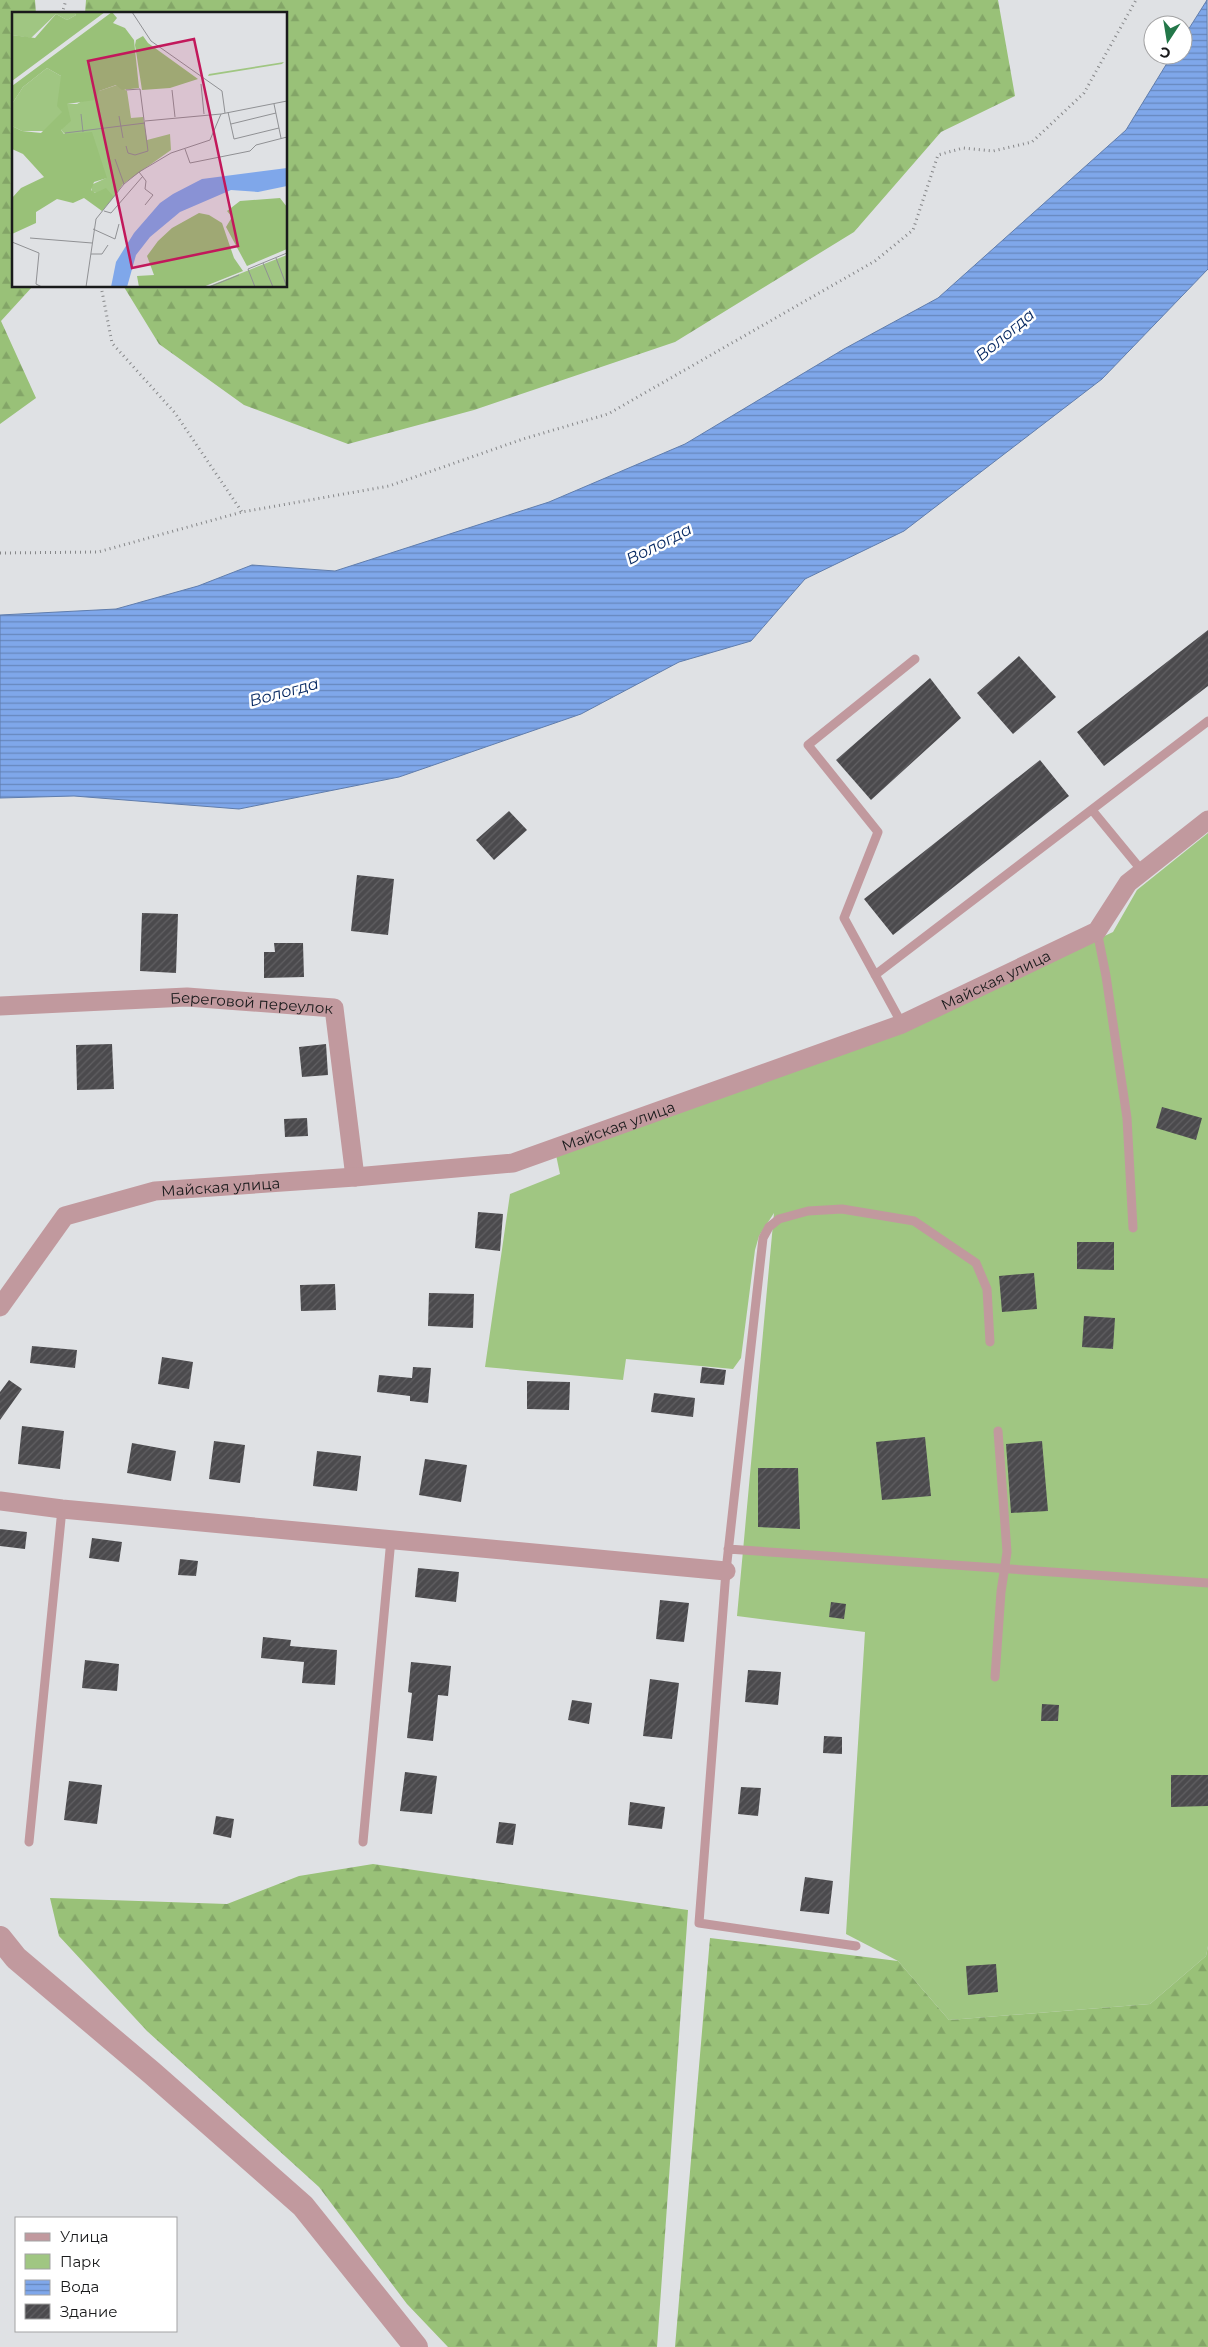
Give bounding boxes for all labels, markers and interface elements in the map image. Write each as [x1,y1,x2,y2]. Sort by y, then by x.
inset map [12,12,288,288]
north arrow [1143,15,1193,65]
text: С [1158,43,1172,63]
water label: Вологда [972,305,1038,365]
water label: Вологда [623,519,695,569]
water label: Вологда [247,674,321,710]
street label: Майская улица [938,945,1053,1014]
street label: Береговой переулок [170,987,334,1017]
street label: Майская улица [559,1096,677,1154]
street label: Майская улица [160,1173,281,1200]
legend [15,2217,178,2332]
text: Улица [60,2227,108,2246]
text: Парк [60,2252,100,2271]
text: Вода [60,2277,99,2296]
text: Здание [60,2302,118,2321]

